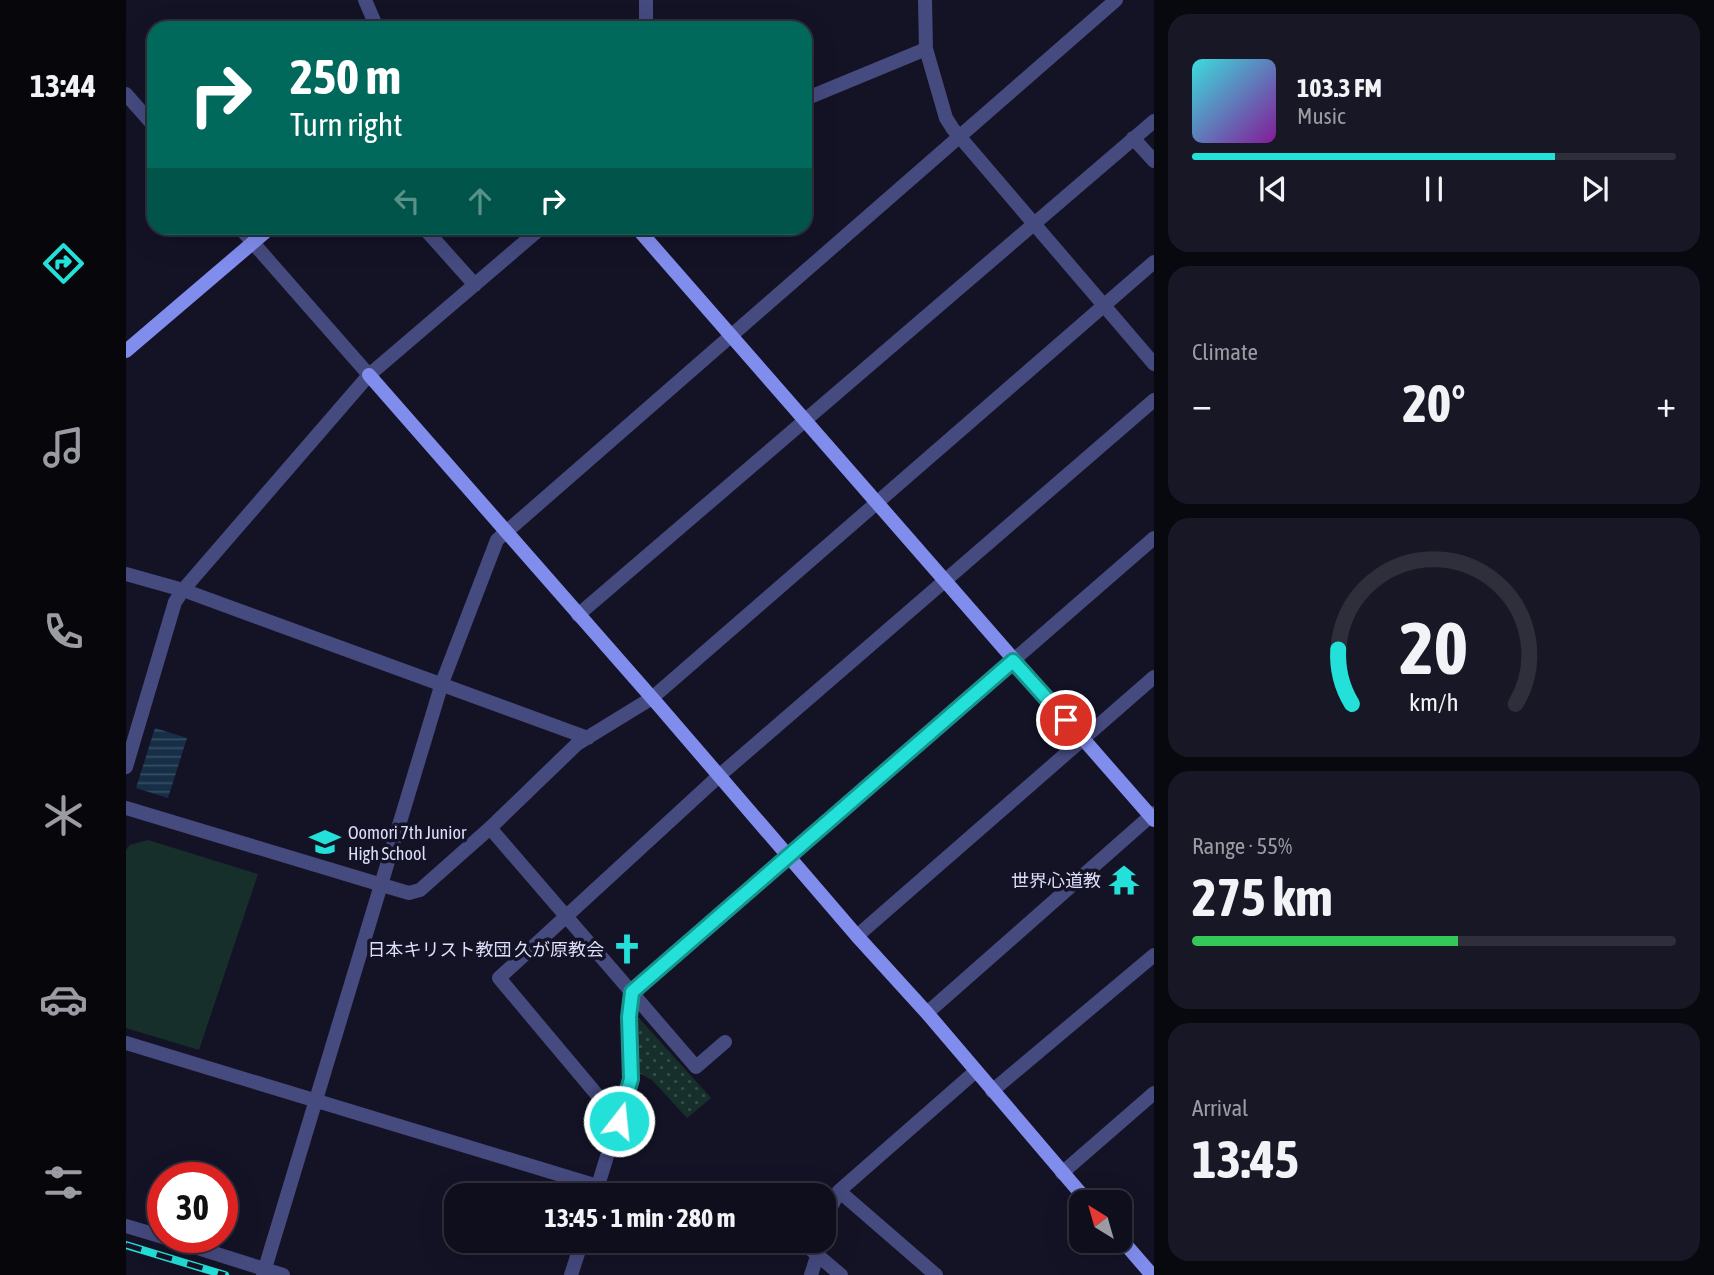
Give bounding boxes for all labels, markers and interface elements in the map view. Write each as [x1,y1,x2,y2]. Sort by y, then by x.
text: 250 m [290,48,401,104]
icon: right [175,49,266,140]
text: 13:44 [30,67,96,104]
text: 103.3 FM [1297,73,1382,103]
text: Music [1297,103,1345,129]
text: Turn right [290,106,403,143]
icon: previous [1254,170,1292,208]
icon: pause [1415,170,1453,208]
icon: next [1576,170,1614,208]
icon: left [388,182,426,220]
icon: ahead [461,182,499,220]
icon: right [534,182,572,220]
icon: directions [39,239,88,288]
text: Climate [1192,339,1258,365]
text: 20° [1402,373,1466,433]
text: − [1192,382,1212,425]
text: + [1656,382,1676,425]
icon: music [39,423,88,472]
text: 20 [1400,606,1468,689]
icon: phone [39,607,88,656]
text: km/h [1409,687,1459,715]
pin [1036,690,1096,750]
icon: arrive [1047,701,1085,739]
icon: climate [39,791,88,840]
place label: Oomori 7th Junior High School [348,822,467,864]
school or university icon: Oomori 7th Junior High School [308,825,342,859]
text: Range · 55% [1192,833,1292,859]
temple icon: 世界心道教 [1107,863,1141,897]
text: 275 km [1192,867,1333,927]
place label: 世界心道教 [1011,870,1101,891]
church icon: 日本キリスト教団 久が原教会 [610,932,644,966]
place label: 日本キリスト教団 久が原教会 [368,939,604,960]
icon: car [39,975,88,1024]
position arrow [582,1084,656,1158]
text: Arrival [1192,1095,1248,1121]
text: 13:45 [1192,1129,1299,1189]
icon: filters [39,1158,88,1207]
speed limit sign: 30 [147,1162,238,1253]
north arrow [1069,1190,1132,1253]
map controls [1069,1190,1132,1253]
text: 13:45 · 1 min · 280 m [545,1203,735,1233]

